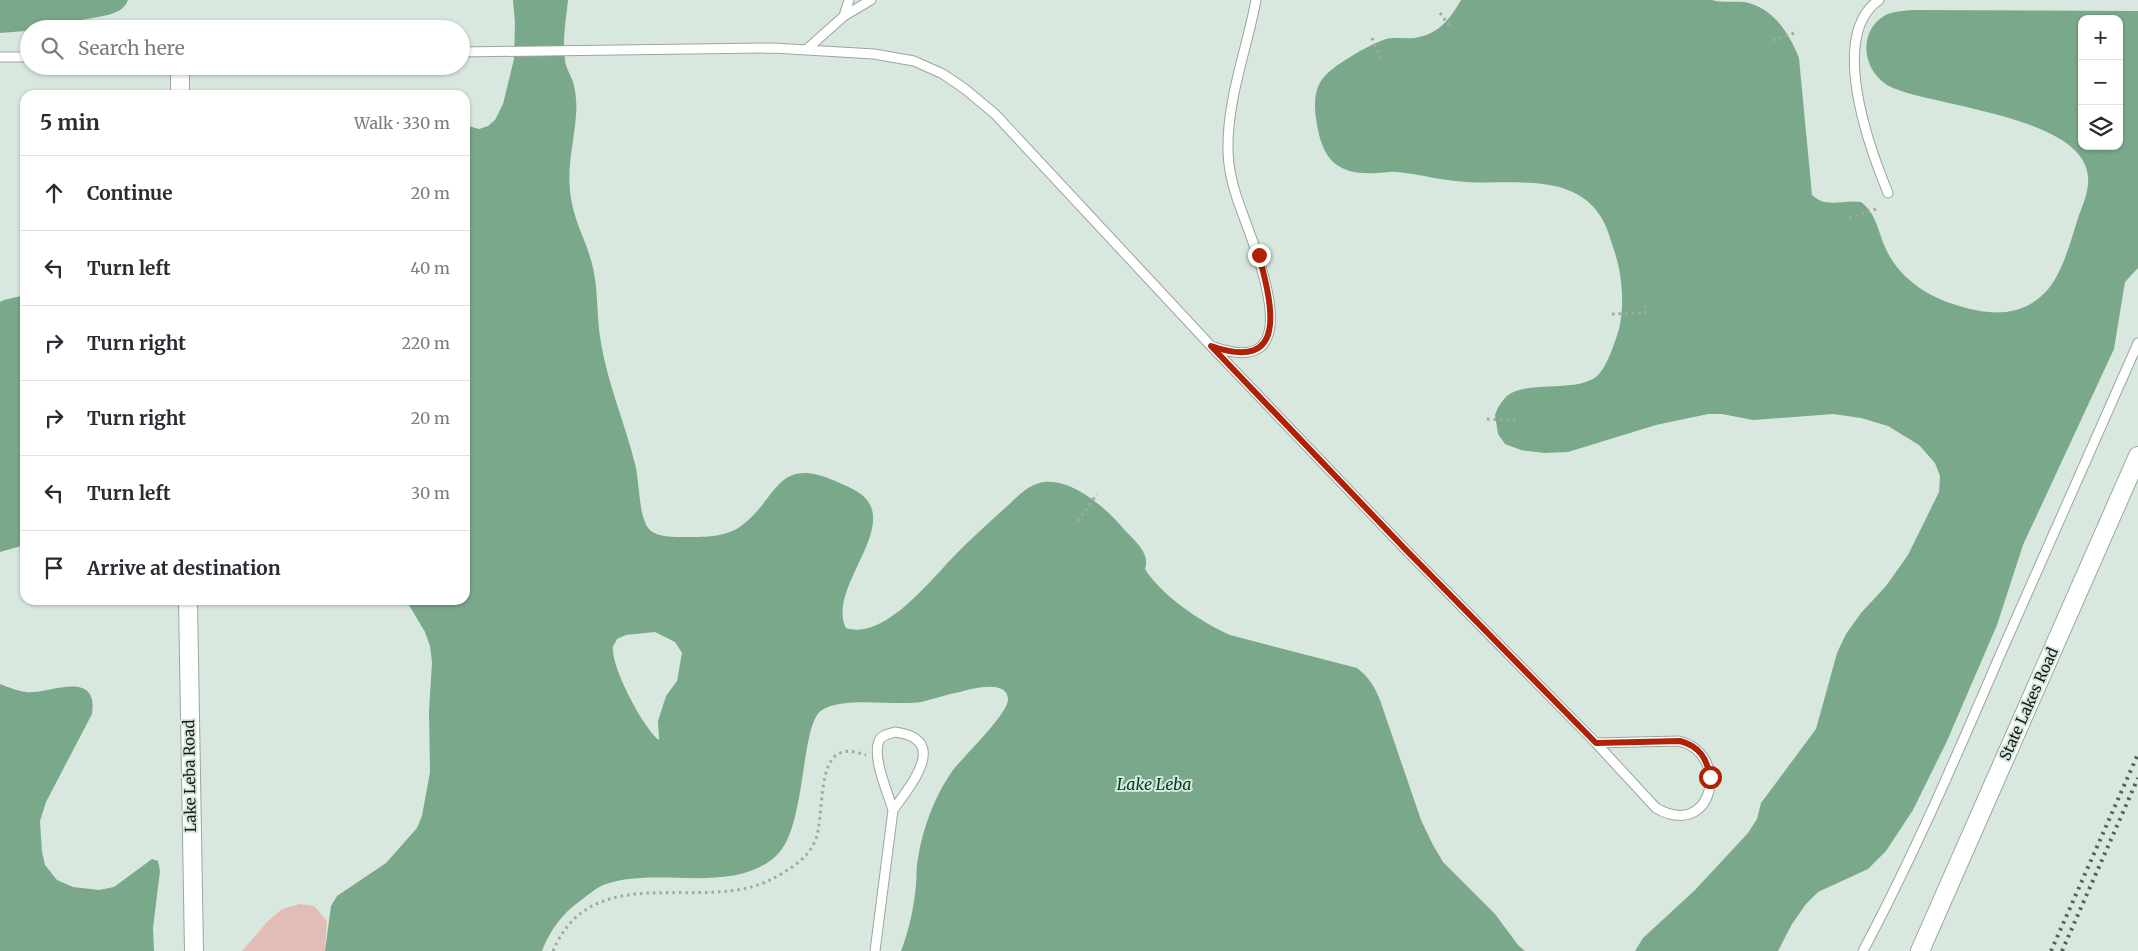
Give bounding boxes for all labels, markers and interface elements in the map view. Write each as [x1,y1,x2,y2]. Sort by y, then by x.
map controls [2078,15,2123,150]
button: + [2078,15,2123,60]
search box [20,20,470,75]
icon: search [38,34,66,62]
text: Search here [78,36,185,60]
button: − [2078,60,2123,105]
button: layers [2078,105,2123,150]
text: 5 min [40,109,100,136]
text: Walk · 330 m [354,113,450,133]
icon: ahead [40,179,68,207]
text: Continue [87,181,173,205]
text: 20 m [411,183,450,203]
route end [1248,244,1271,267]
icon: left [40,254,68,282]
text: Turn left [87,256,171,280]
text: 40 m [410,258,450,278]
icon: right [40,329,68,357]
text: Turn right [87,331,186,355]
text: 220 m [402,333,450,353]
icon: right [40,404,68,432]
text: Turn right [87,406,186,430]
text: 20 m [411,408,450,428]
icon: left [40,479,68,507]
text: Turn left [87,481,171,505]
text: 30 m [411,483,450,503]
icon: arrive [40,554,68,582]
text: Arrive at destination [87,556,281,580]
street label: State Lakes Road [1995,644,2062,763]
street label: Lake Leba Road [179,719,200,833]
route start [1699,766,1722,789]
water label: Lake Leba [1117,774,1191,794]

